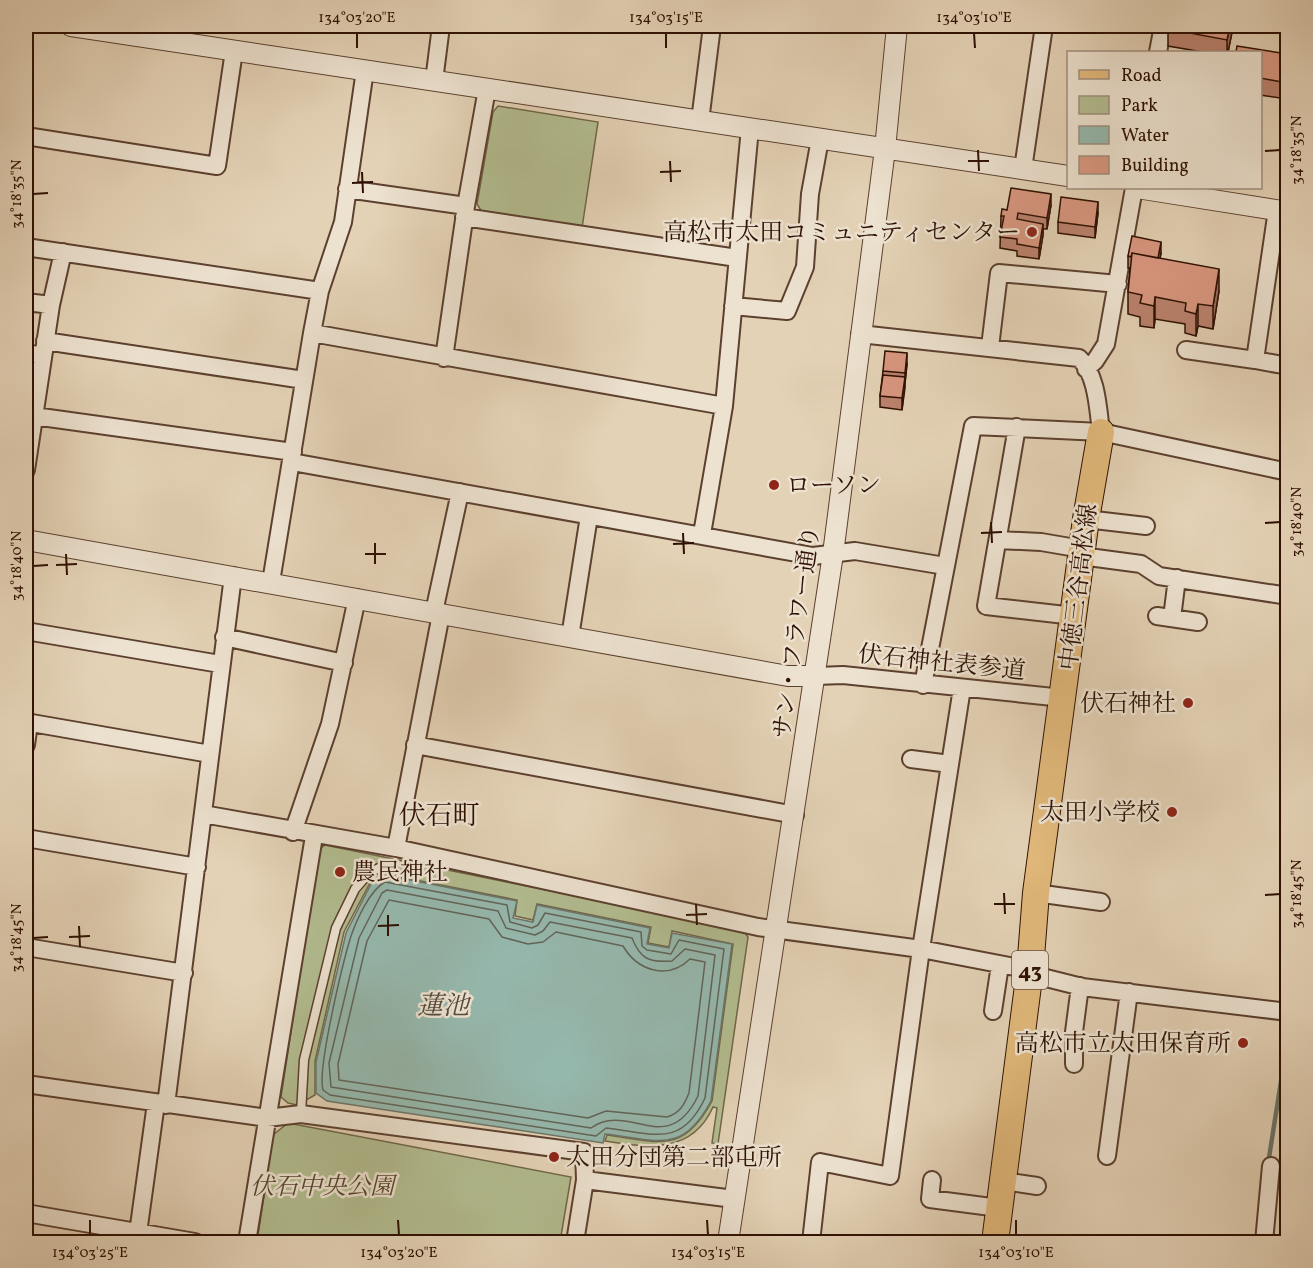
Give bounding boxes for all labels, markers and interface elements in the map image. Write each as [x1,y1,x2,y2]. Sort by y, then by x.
text: 134°03'20"E [318,8,396,29]
text: 134°03'15"E [629,8,703,29]
text: 134°03'10"E [936,8,1012,29]
legend [1067,51,1262,189]
text: Road [1121,64,1162,89]
text: Park [1121,94,1158,119]
text: 34°18'35"N [1287,115,1308,185]
text: Water [1121,124,1169,149]
text: Building [1121,154,1189,179]
text: 34°18'35"N [7,159,28,229]
place label: 高松市太田コミュニティセンター [663,217,1020,251]
marker: 高松市太田コミュニティセンター [1025,225,1039,239]
place label: ローソン [786,470,881,504]
marker: ローソン [767,478,781,492]
text: 34°18'40"N [1287,487,1308,557]
street label: 中徳三谷高松線 [1053,502,1107,673]
street label: サン・フラワー通り [766,524,830,741]
text: 34°18'40"N [7,531,28,601]
street label: 伏石神社表参道 [856,638,1027,690]
place label: 伏石神社 [1080,688,1176,722]
marker: 伏石神社 [1181,696,1195,710]
place label: 太田小学校 [1040,797,1160,831]
district label: 伏石町 [399,798,480,836]
marker: 太田小学校 [1165,805,1179,819]
place label: 農民神社 [352,857,448,891]
text: 34°18'45"N [1287,859,1308,929]
marker: 農民神社 [333,865,347,879]
text: 34°18'45"N [7,903,28,973]
road number: 43 [1012,951,1048,989]
water label: 蓮池 [417,989,472,1025]
place label: 高松市立太田保育所 [1015,1028,1231,1062]
marker: 高松市立太田保育所 [1236,1036,1250,1050]
place label: 太田分団第二部屯所 [566,1142,782,1176]
marker: 太田分団第二部屯所 [547,1150,561,1164]
park label: 伏石中央公園 [250,1171,398,1205]
text: 134°03'25"E [52,1243,128,1264]
text: 134°03'20"E [360,1243,438,1264]
text: 134°03'15"E [671,1243,745,1264]
text: 134°03'10"E [978,1243,1054,1264]

